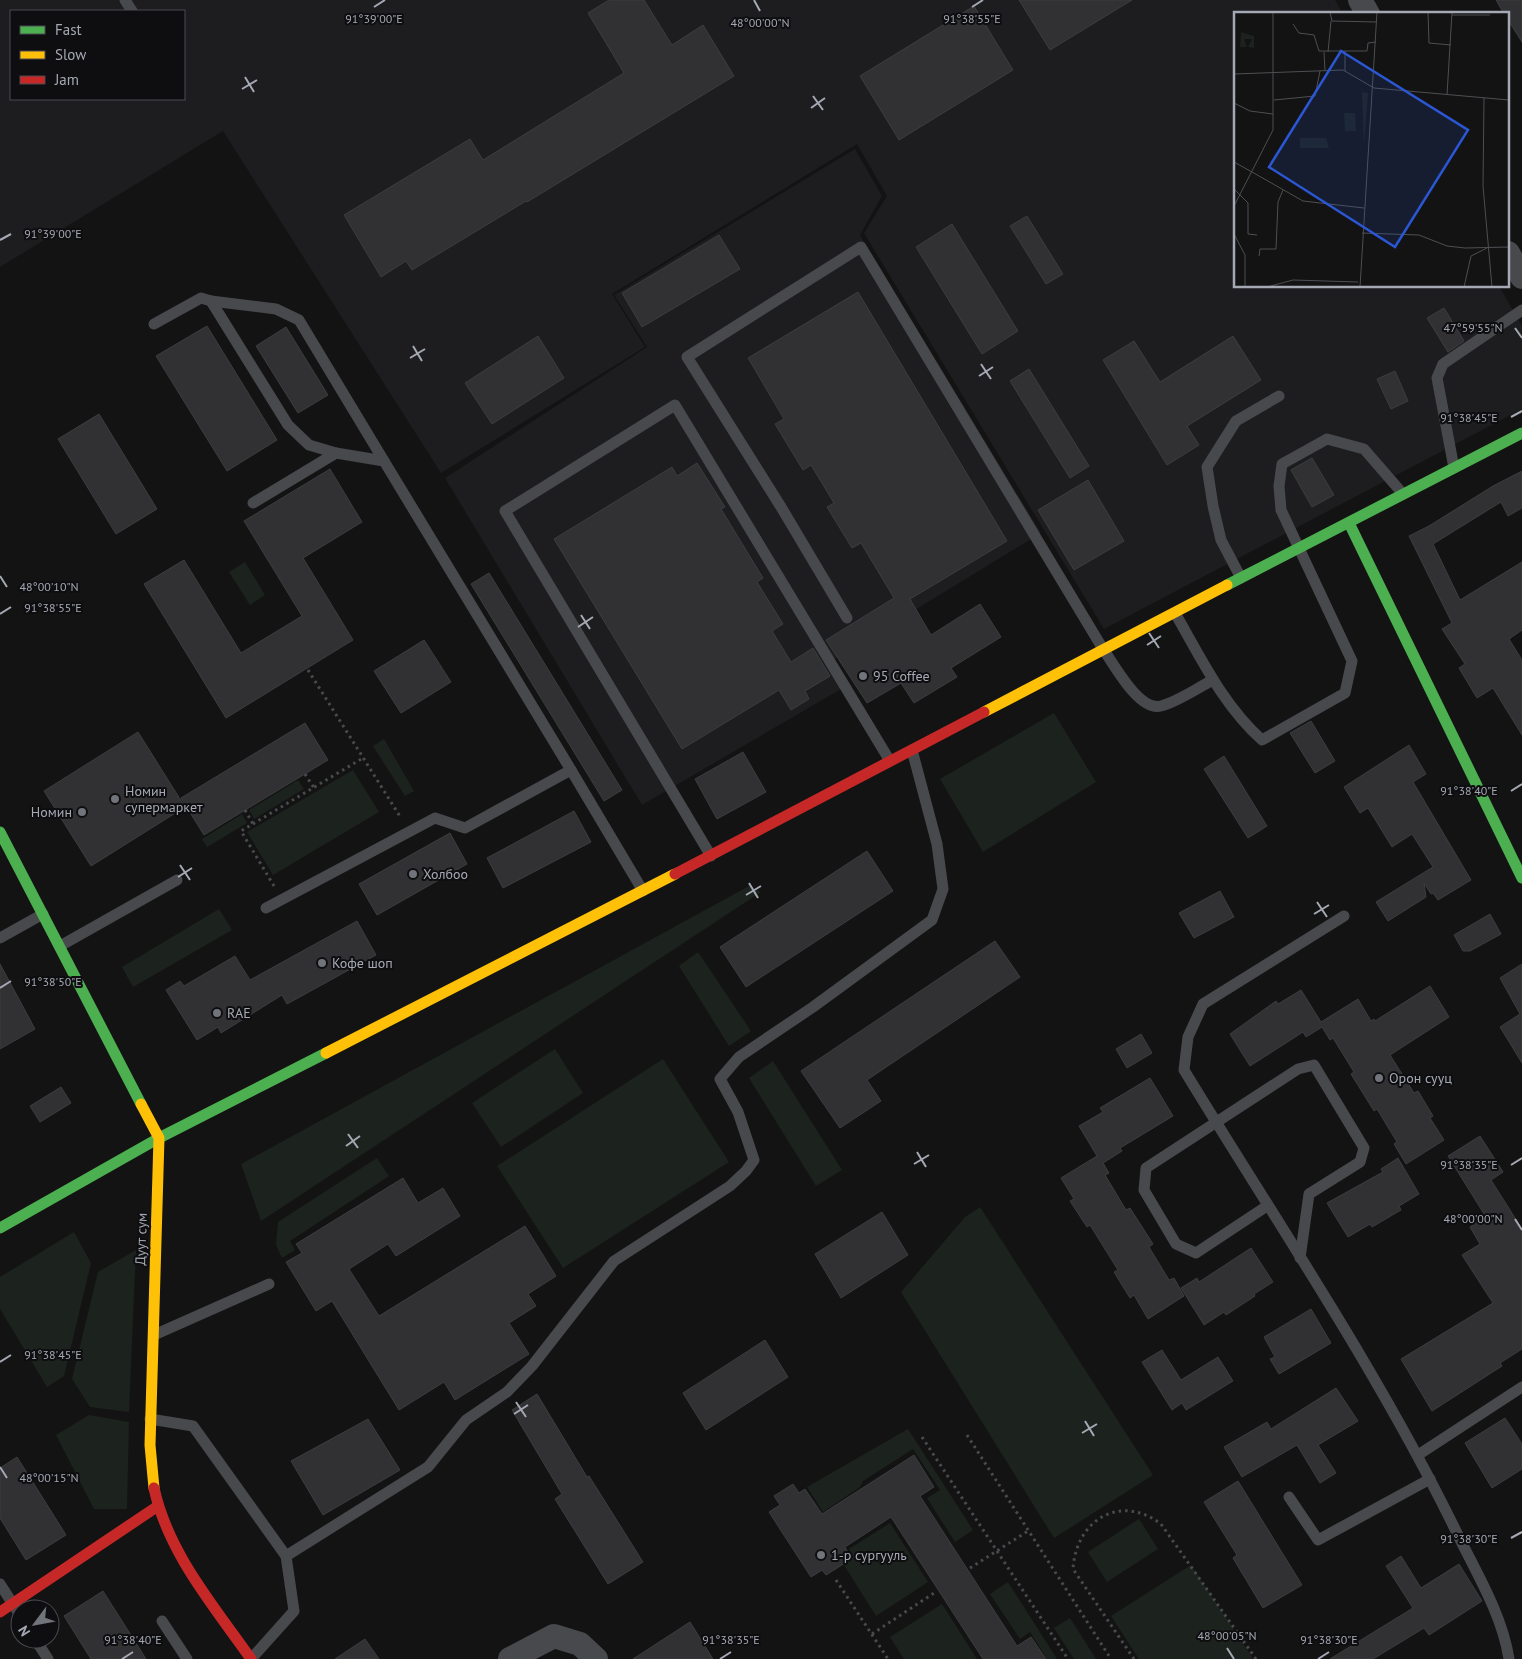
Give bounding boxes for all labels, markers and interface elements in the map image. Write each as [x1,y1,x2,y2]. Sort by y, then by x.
legend [10,10,185,100]
text: 91°39'00"E [345,11,403,26]
text: 91°38'55"E [943,11,1001,26]
inset map [1234,12,1510,288]
text: 48°00'00"N [730,15,790,30]
text: Fast [55,20,82,39]
text: Slow [55,45,86,64]
text: Jam [54,70,79,89]
text: 91°39'00"E [24,226,82,241]
text: 47°59'55"N [1443,320,1503,335]
text: 91°38'45"E [1440,410,1498,425]
text: 48°00'10"N [19,579,79,594]
text: 91°38'55"E [24,600,82,615]
place label: 95 Coffee [873,667,930,685]
marker: 95 Coffee [857,670,869,682]
place label: Номин супермаркет [125,782,203,816]
text: 91°38'40"E [1440,783,1498,798]
marker: Номин супермаркет [109,793,121,805]
place label: Номин [31,803,72,821]
marker: Номин [76,806,88,818]
place label: Холбоо [423,865,468,883]
marker: Холбоо [407,868,419,880]
place label: Кофе шоп [332,954,393,972]
marker: Кофе шоп [316,957,328,969]
text: 91°38'50"E [24,974,82,989]
place label: RAE [227,1004,251,1022]
marker: RAE [211,1007,223,1019]
place label: Орон сууц [1389,1069,1452,1087]
marker: Орон сууц [1373,1072,1385,1084]
text: 91°38'35"E [1440,1157,1498,1172]
text: 48°00'00"N [1443,1211,1503,1226]
street label: Дуут сум [131,1212,151,1266]
text: 91°38'45"E [24,1347,82,1362]
text: 48°00'15"N [19,1470,79,1485]
text: 91°38'30"E [1440,1531,1498,1546]
place label: 1-р сургууль [831,1546,907,1564]
marker: 1-р сургууль [815,1549,827,1561]
north arrow [10,1599,60,1649]
text: N [14,1622,34,1640]
text: 48°00'05"N [1197,1628,1257,1643]
text: 91°38'40"E [104,1632,162,1647]
text: 91°38'35"E [702,1632,760,1647]
text: 91°38'30"E [1300,1632,1358,1647]

